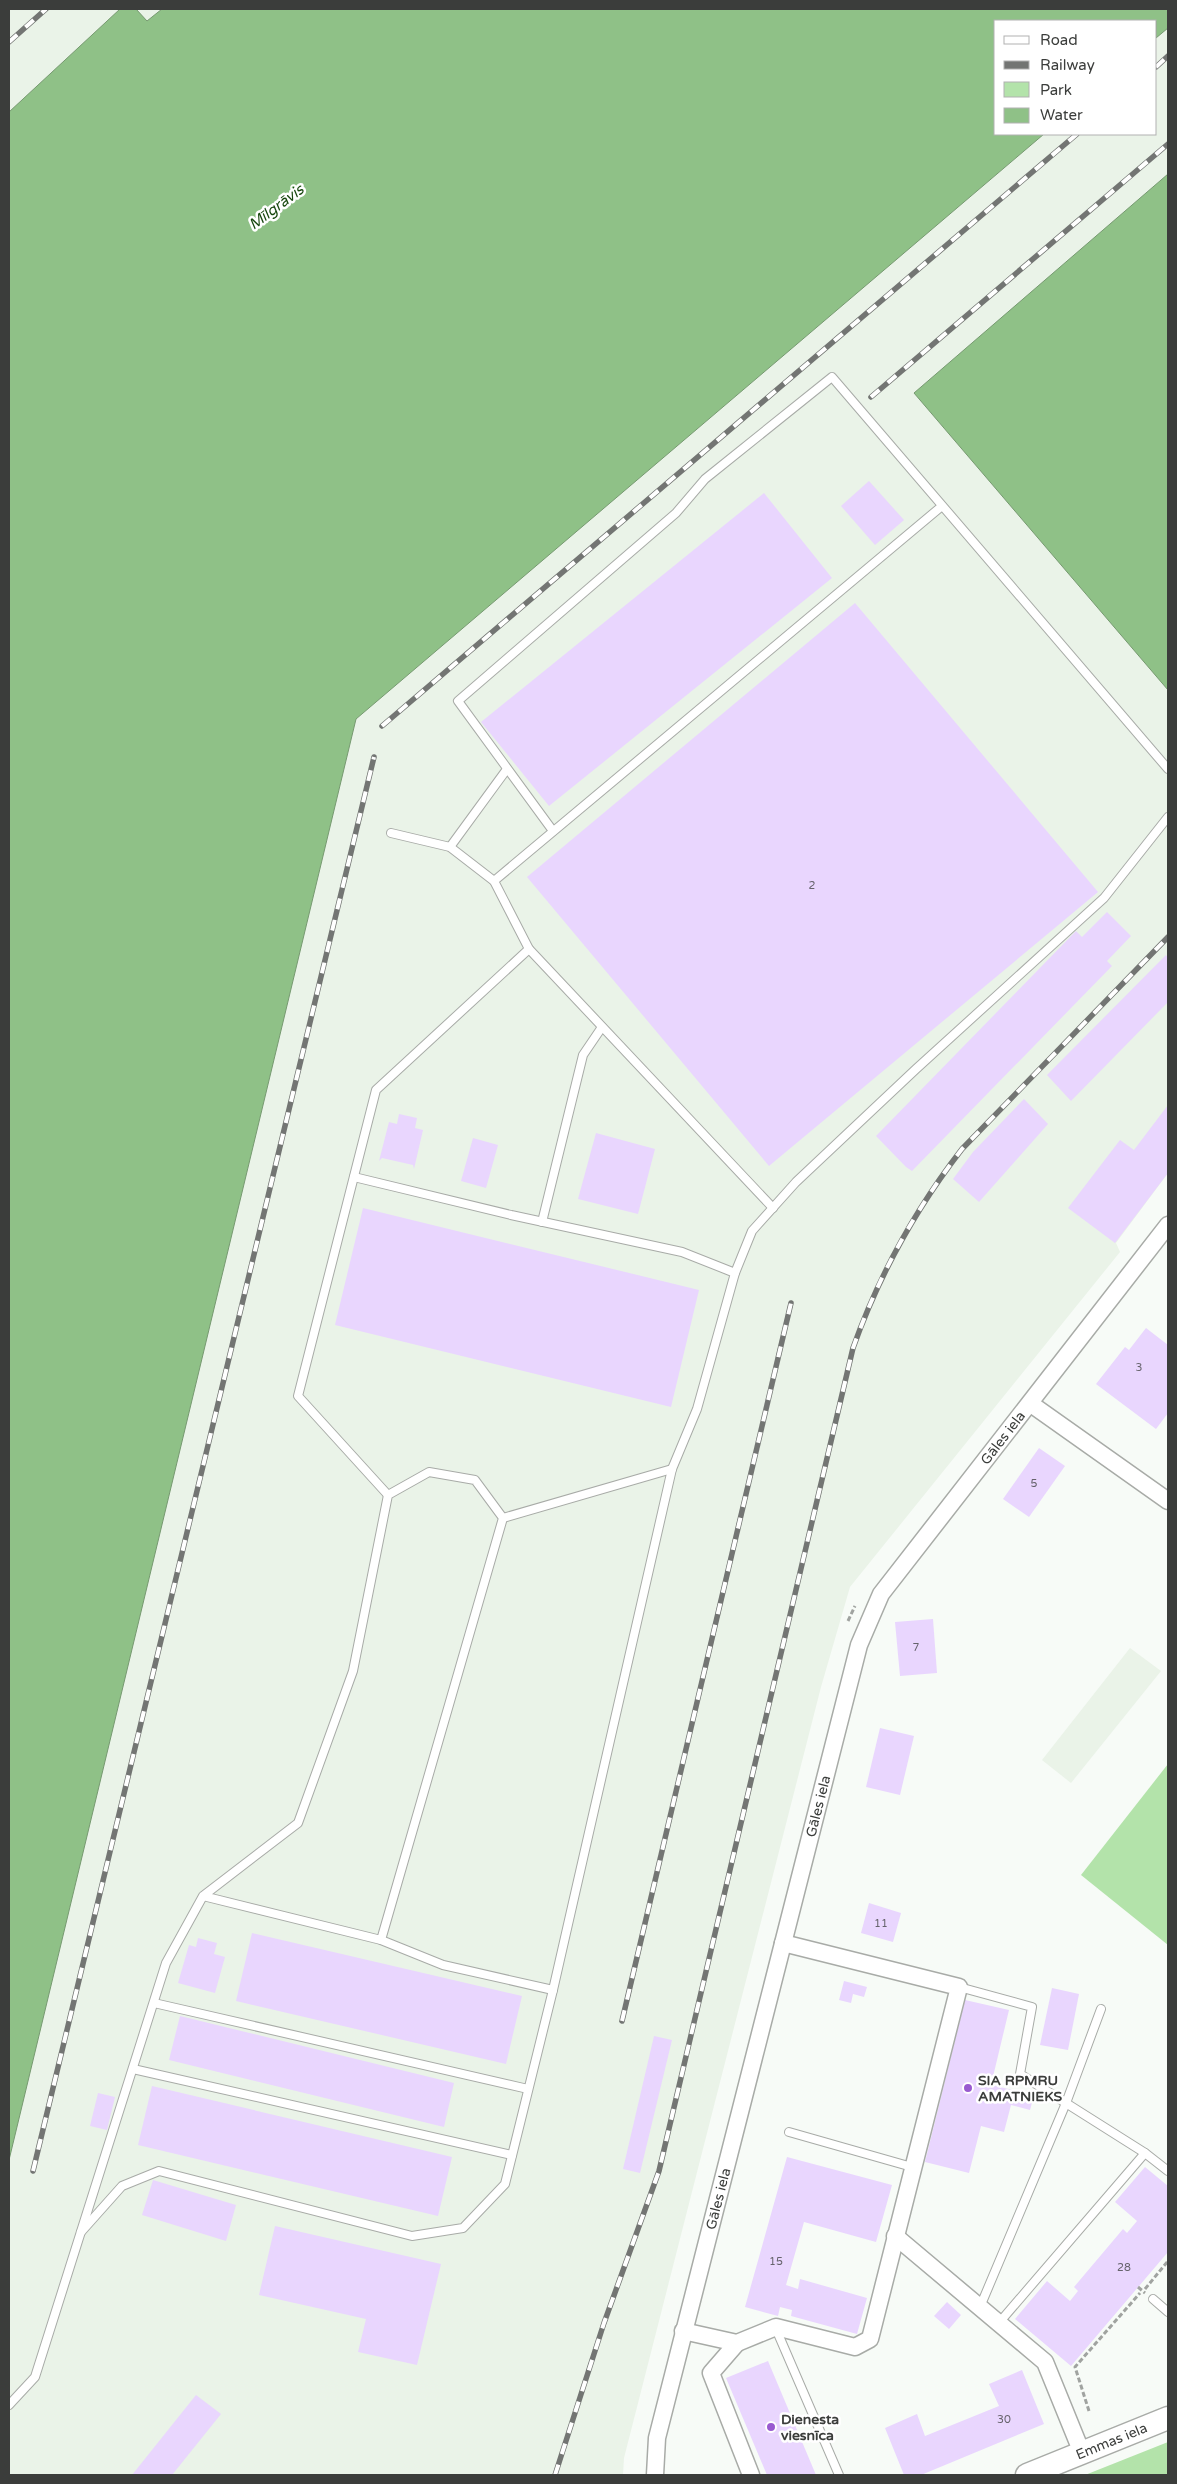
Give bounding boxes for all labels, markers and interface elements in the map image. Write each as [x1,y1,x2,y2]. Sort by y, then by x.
legend [994,20,1157,135]
text: Road [1040,31,1078,49]
text: Railway [1040,56,1095,74]
text: Park [1040,81,1072,99]
text: Water [1040,106,1083,124]
water label: Mīlgrāvis [245,179,308,234]
house number: 2 [809,879,816,892]
house number: 3 [1136,1361,1143,1374]
street label: Gāles iela [977,1408,1029,1468]
house number: 5 [1031,1477,1038,1490]
house number: 7 [913,1641,920,1654]
street label: Gāles iela [802,1774,834,1839]
house number: 11 [874,1917,888,1930]
place label: SIA RPMRU AMATNIEKS [978,2072,1063,2105]
marker: SIA RPMRU AMATNIEKS [962,2082,974,2094]
street label: Gāles iela [702,2166,734,2231]
house number: 15 [769,2255,783,2268]
house number: 28 [1117,2261,1131,2274]
place label: Dienesta viesnīca [781,2411,839,2444]
house number: 30 [997,2413,1011,2426]
street label: Emmas iela [1073,2419,1150,2463]
marker: Dienesta viesnīca [765,2421,777,2433]

